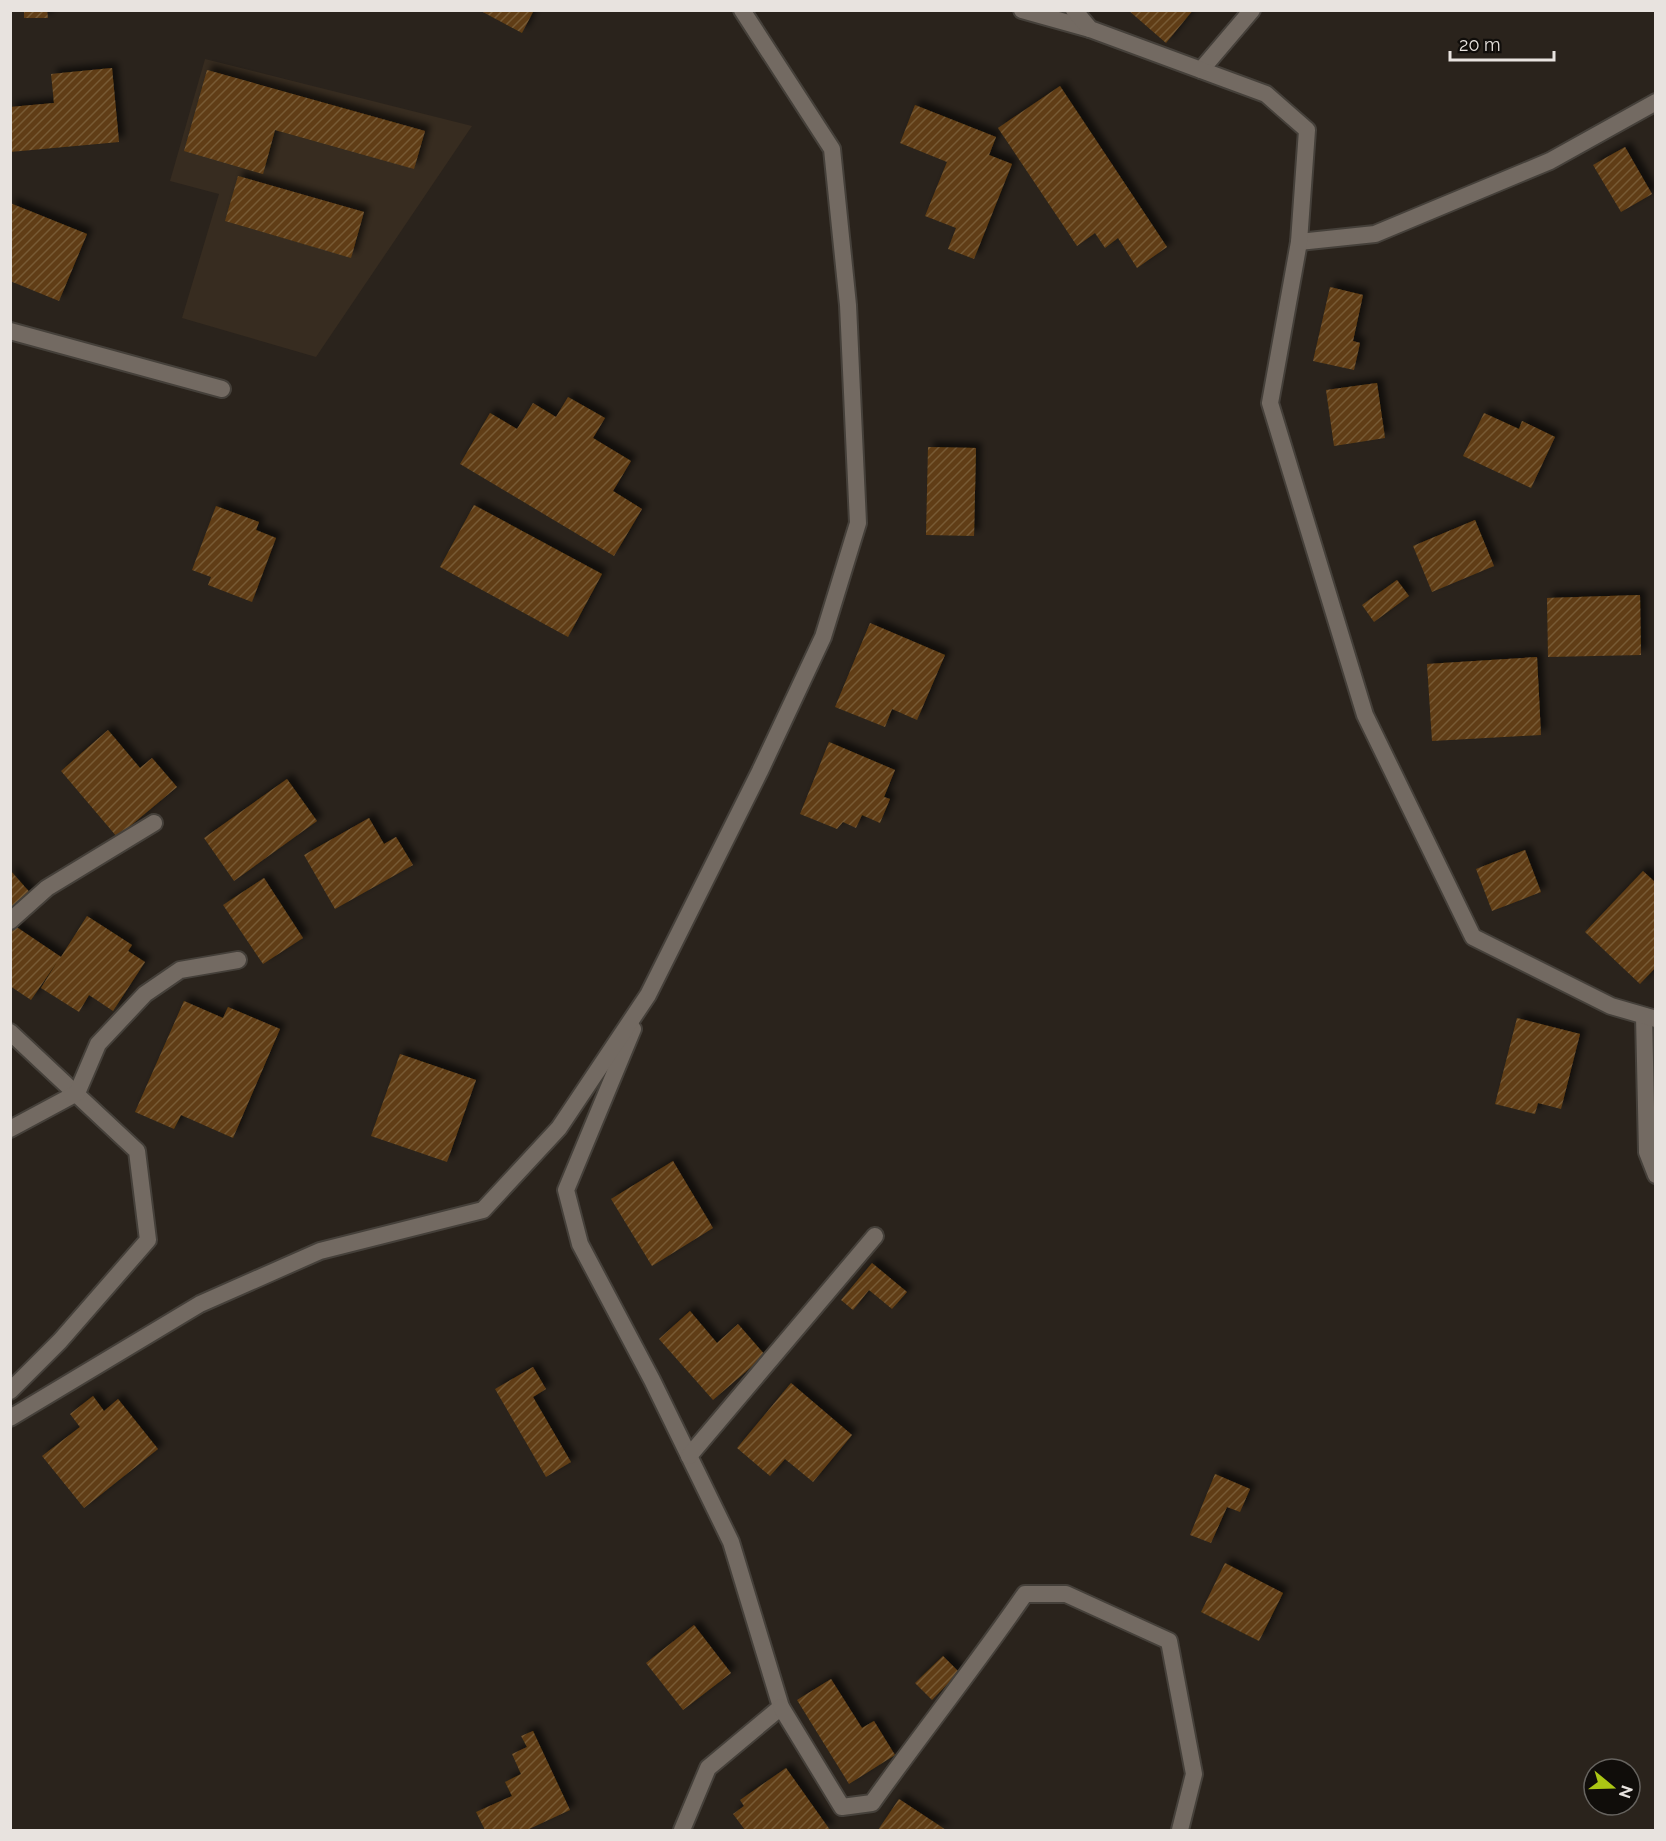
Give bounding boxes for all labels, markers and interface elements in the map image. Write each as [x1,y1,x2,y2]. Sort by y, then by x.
scale bar [1450,24,1554,62]
text: 20 m [1459,34,1501,55]
north arrow [1582,1757,1642,1817]
text: N [1615,1783,1637,1801]

